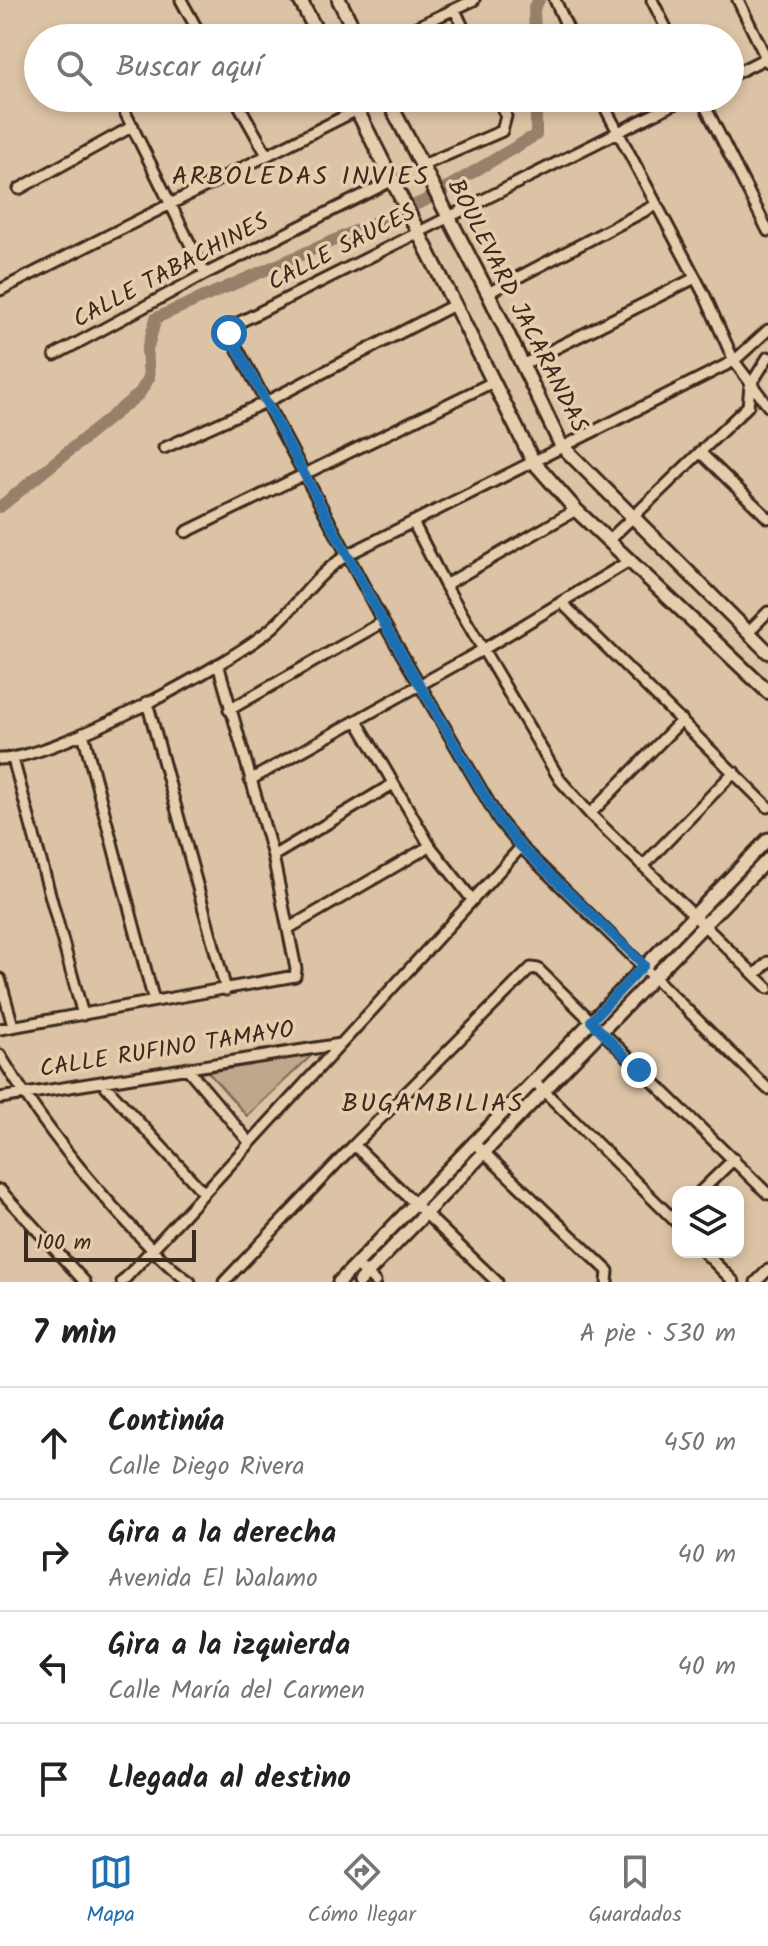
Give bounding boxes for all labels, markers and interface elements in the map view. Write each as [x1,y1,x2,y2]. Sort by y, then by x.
search box [24,24,744,112]
text: Buscar aquí [116,44,262,92]
icon: search [52,46,96,90]
district label: ARBOLEDAS INVIES [172,156,430,198]
street label: BOULEVARD JACARANDAS [436,172,598,440]
street label: CALLE SAUCES [261,194,423,302]
street label: CALLE TABACHINES [66,203,276,339]
route start [211,315,247,351]
street label: CALLE RUFINO TAMAYO [37,1011,297,1089]
route end [621,1052,657,1088]
district label: BUGAMBILIAS [342,1083,524,1125]
map controls [672,1186,744,1258]
button: layers [672,1186,744,1258]
scale bar [24,1226,196,1262]
text: 100 m [36,1226,91,1261]
text: 7 min [32,1307,117,1361]
text: A pie · 530 m [580,1313,736,1355]
text: Continúa [108,1398,224,1446]
icon: ahead [32,1421,76,1465]
text: 450 m [664,1422,736,1464]
text: Calle Diego Rivera [108,1446,305,1488]
text: Gira a la derecha [108,1510,336,1558]
icon: right [32,1533,76,1577]
text: 40 m [678,1534,736,1576]
text: Avenida El Walamo [108,1558,318,1600]
text: Gira a la izquierda [108,1622,350,1670]
icon: left [32,1645,76,1689]
text: 40 m [678,1646,736,1688]
text: Calle María del Carmen [108,1670,365,1712]
text: Llegada al destino [108,1755,351,1803]
icon: arrive [32,1757,76,1801]
tab: Mapa [86,1850,135,1933]
tab: Cómo llegar [308,1850,416,1933]
tab: Guardados [588,1850,682,1933]

